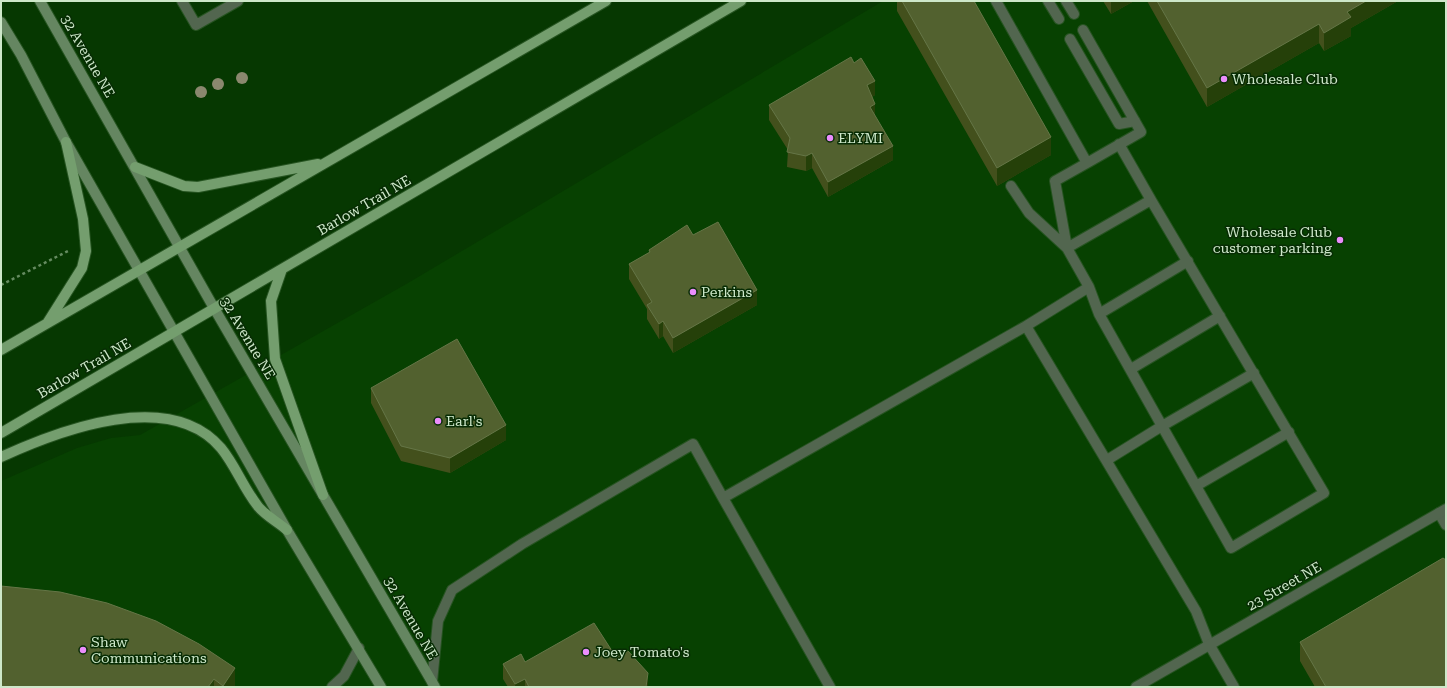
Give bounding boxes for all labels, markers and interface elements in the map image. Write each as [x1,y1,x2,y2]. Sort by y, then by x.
street label: 32 Avenue NE [58,12,118,100]
place label: Wholesale Club [1232,71,1338,87]
marker: Wholesale Club [1219,74,1229,84]
place label: ELYMI [838,130,883,146]
marker: ELYMI [825,133,835,143]
street label: Barlow Trail NE [314,172,414,238]
place label: Wholesale Club customer parking [1213,224,1332,256]
marker: Wholesale Club customer parking [1335,235,1345,245]
place label: Perkins [701,284,753,300]
marker: Perkins [688,287,698,297]
street label: 32 Avenue NE [217,294,279,382]
street label: Barlow Trail NE [34,335,134,401]
place label: Earl's [446,413,483,429]
marker: Earl's [433,416,443,426]
street label: 23 Street NE [1244,558,1324,614]
street label: 32 Avenue NE [381,574,441,662]
place label: Shaw Communications [91,634,207,666]
place label: Joey Tomato's [594,644,690,660]
marker: Shaw Communications [78,645,88,655]
marker: Joey Tomato's [581,647,591,657]

